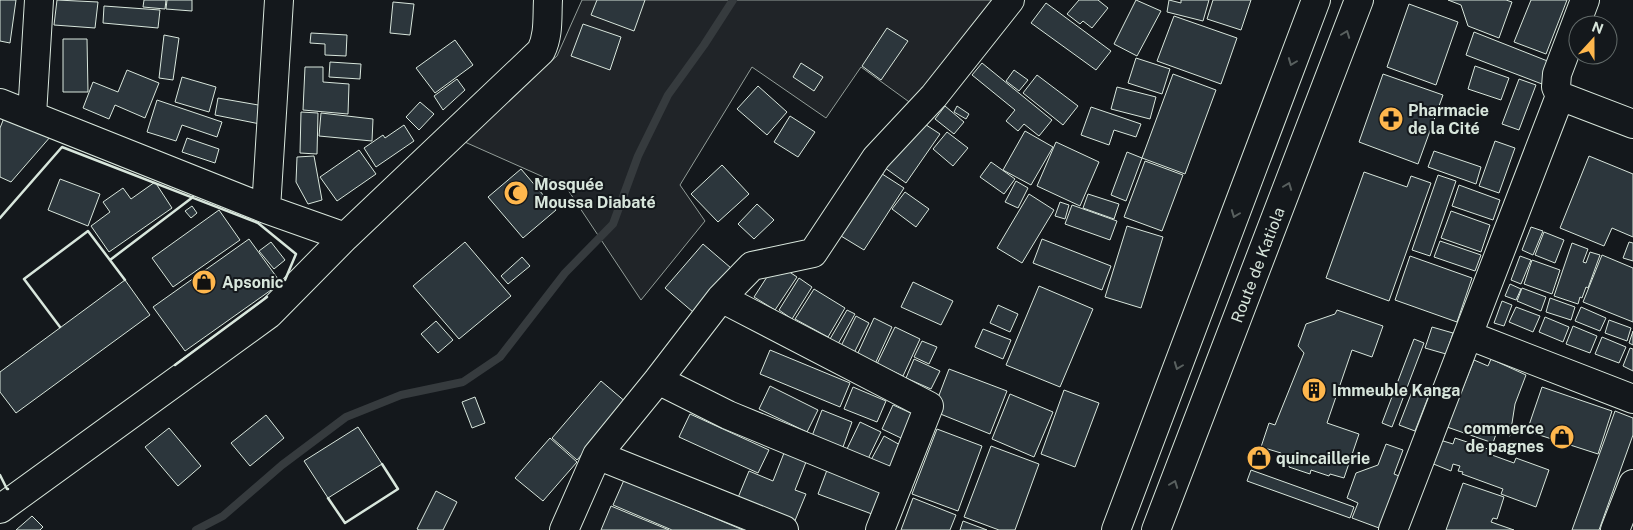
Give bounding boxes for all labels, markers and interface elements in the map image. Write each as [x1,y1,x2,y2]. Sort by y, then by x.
north arrow [1568,15,1618,65]
text: N [1590,18,1606,37]
one-way arrow [1340,30,1351,39]
one-way arrow [1288,57,1298,66]
place label: Pharmacie de la Cité [1408,101,1489,138]
pharmacy icon: Pharmacie de la Cité [1378,106,1404,132]
place label: Mosquée Moussa Diabaté [534,175,656,212]
mosque icon: Mosquée Moussa Diabaté [503,180,529,206]
one-way arrow [1282,182,1292,191]
street label: Route de Katiola [1227,205,1289,325]
one-way arrow [1231,209,1241,218]
shop icon: Apsonic [191,269,217,295]
place label: Apsonic [222,273,284,292]
one-way arrow [1174,361,1184,370]
building icon: Immeuble Kanga [1301,377,1327,403]
place label: Immeuble Kanga [1332,381,1460,400]
place label: commerce de pagnes [1464,419,1544,456]
shop icon: commerce de pagnes [1549,424,1575,450]
shop icon: quincaillerie [1246,445,1272,471]
place label: quincaillerie [1276,449,1370,468]
one-way arrow [1168,481,1178,489]

